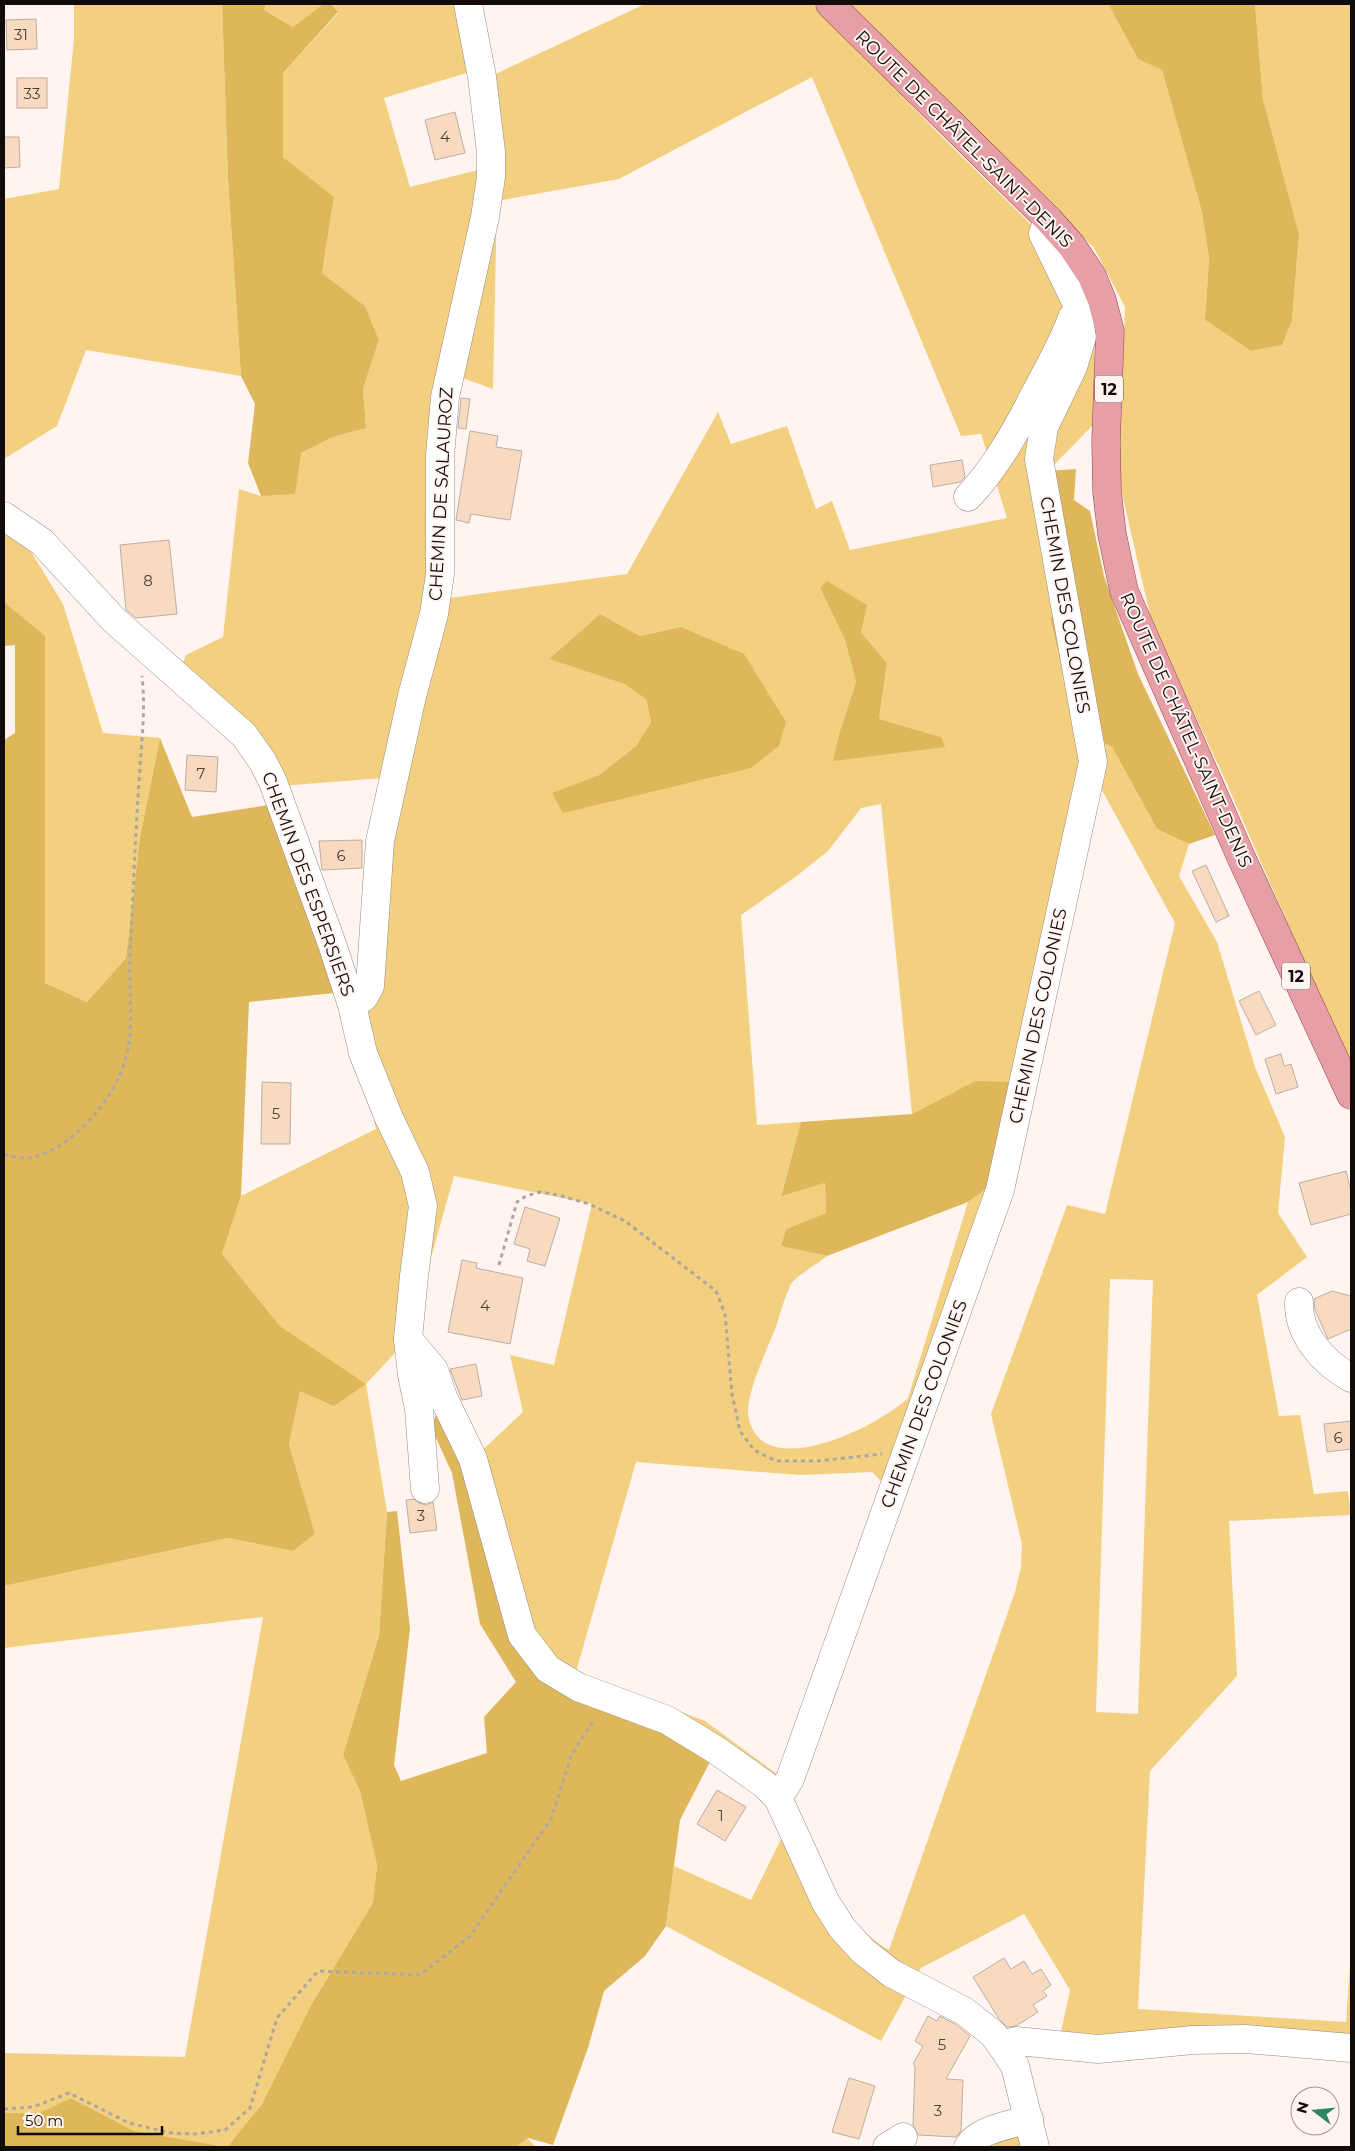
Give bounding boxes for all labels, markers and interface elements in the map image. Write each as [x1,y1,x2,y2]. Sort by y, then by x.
house number: 31 [14,25,28,44]
street label: ROUTE DE CHÂTEL-SAINT-DENIS [851,26,1077,252]
house number: 33 [24,84,40,103]
house number: 4 [440,127,450,146]
road number: 12 [1095,376,1123,402]
street label: CHEMIN DE SALAUROZ [424,386,458,602]
street label: CHEMIN DES COLONIES [1035,495,1095,715]
house number: 8 [143,571,153,590]
street label: ROUTE DE CHÂTEL-SAINT-DENIS [1115,589,1257,871]
house number: 7 [197,764,206,783]
street label: CHEMIN DES ESPERSIERS [257,769,359,999]
house number: 6 [336,846,346,865]
street label: CHEMIN DES COLONIES [1004,906,1072,1126]
road number: 12 [1282,962,1310,989]
house number: 5 [272,1104,280,1123]
house number: 4 [480,1296,490,1315]
street label: CHEMIN DES COLONIES [876,1297,972,1511]
house number: 6 [1333,1428,1343,1447]
house number: 3 [417,1506,425,1525]
house number: 1 [718,1806,724,1825]
house number: 5 [938,2035,946,2054]
north arrow [1290,2086,1340,2136]
text: N [1292,2099,1313,2115]
house number: 3 [934,2101,942,2120]
scale bar [18,2104,161,2136]
text: 50 m [25,2111,63,2130]

